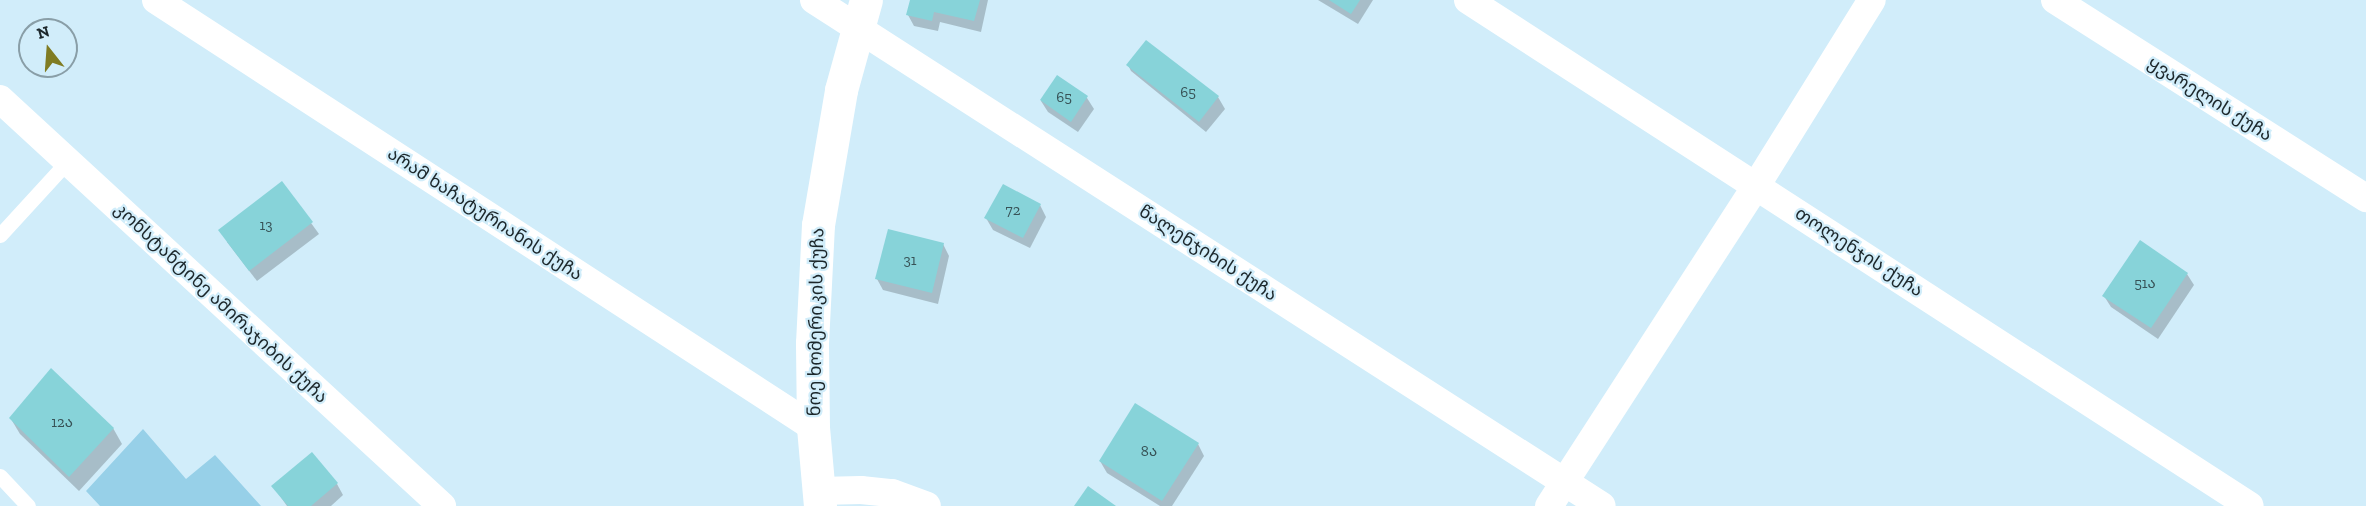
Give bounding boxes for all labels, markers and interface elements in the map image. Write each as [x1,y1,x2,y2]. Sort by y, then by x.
north arrow [18,18,78,78]
text: N [35,21,52,43]
street label: ყვარელის ქუჩა [2144,52,2276,146]
house number: 65 [1180,84,1196,102]
house number: 65 [1056,89,1072,107]
street label: არამ ხაჩატურიანის ქუჩა [383,143,587,285]
street label: კონსტანტინე ამირაჯიბის ქუჩა [110,198,332,408]
street label: წალენჯიხის ქუჩა [1135,200,1281,306]
house number: 72 [1006,202,1020,220]
street label: თოლენჯის ქუჩა [1791,203,1927,301]
house number: 13 [259,217,273,235]
street label: ნოე ხომერიკის ქუჩა [804,228,828,416]
house number: 31 [903,252,917,270]
house number: 51ა [2134,275,2156,293]
house number: 12ა [51,414,73,432]
house number: 8ა [1141,443,1157,461]

